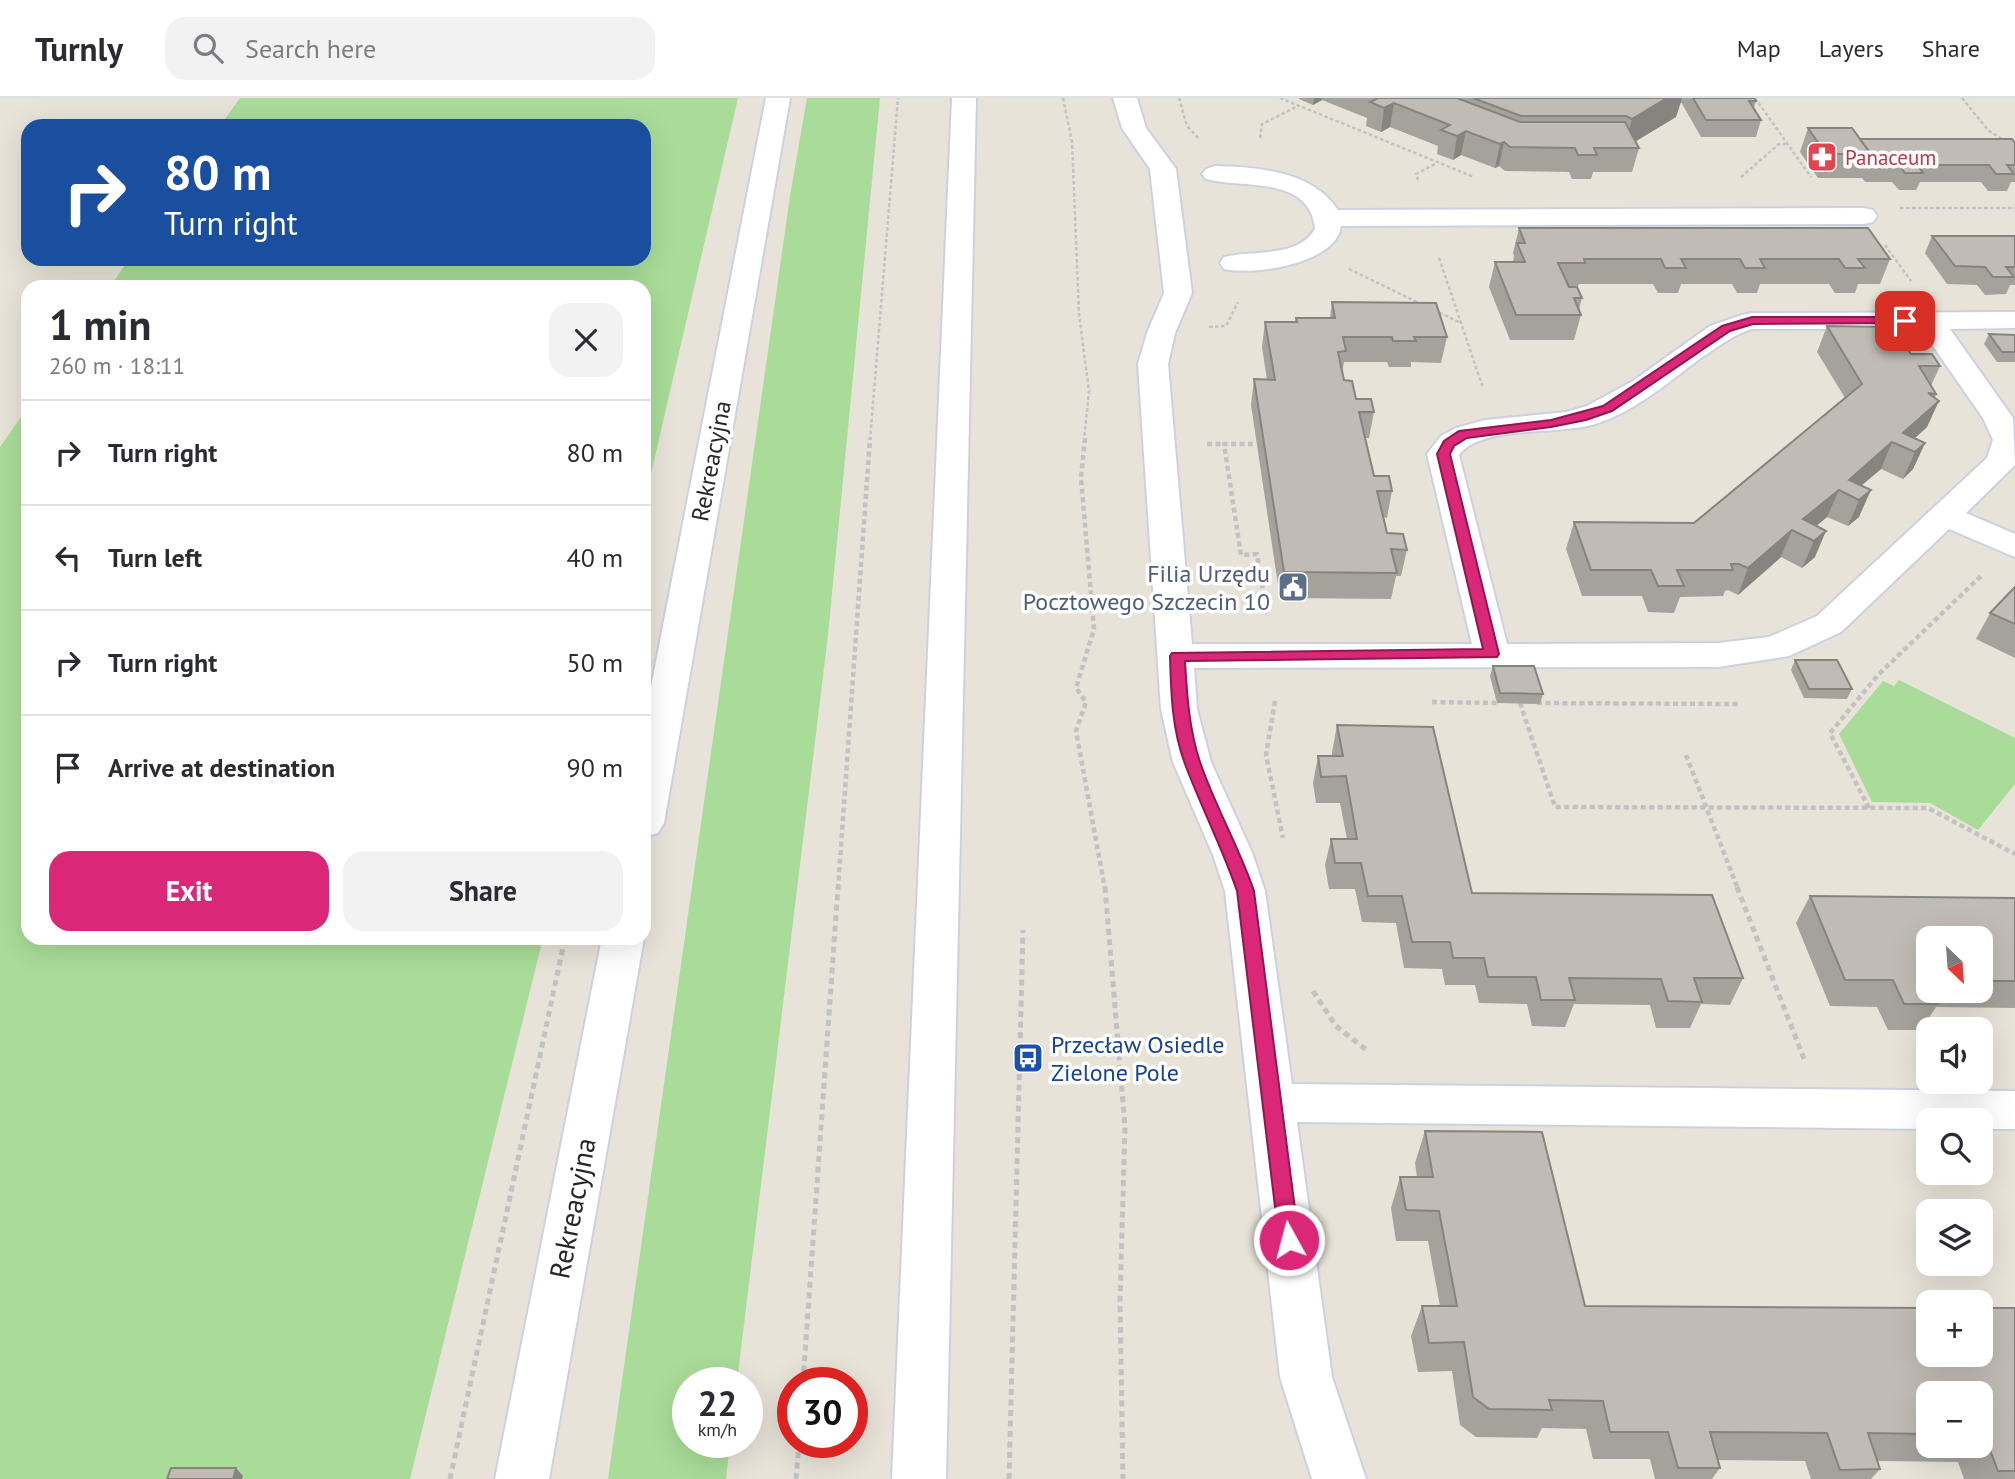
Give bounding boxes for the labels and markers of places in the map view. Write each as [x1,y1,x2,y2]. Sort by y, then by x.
pharmacy icon: Panaceum [1805,140,1839,174]
place label: Panaceum [1845,144,1936,171]
pin [1875,291,1935,351]
place label: Filia Urzędu Pocztowego Szczecin 10 [1023,558,1270,617]
public building icon: Filia Urzędu Pocztowego Szczecin 10 [1276,570,1310,604]
place label: Przecław Osiedle Zielone Pole [1051,1029,1224,1088]
bus stop icon: Przecław Osiedle Zielone Pole [1011,1041,1045,1075]

